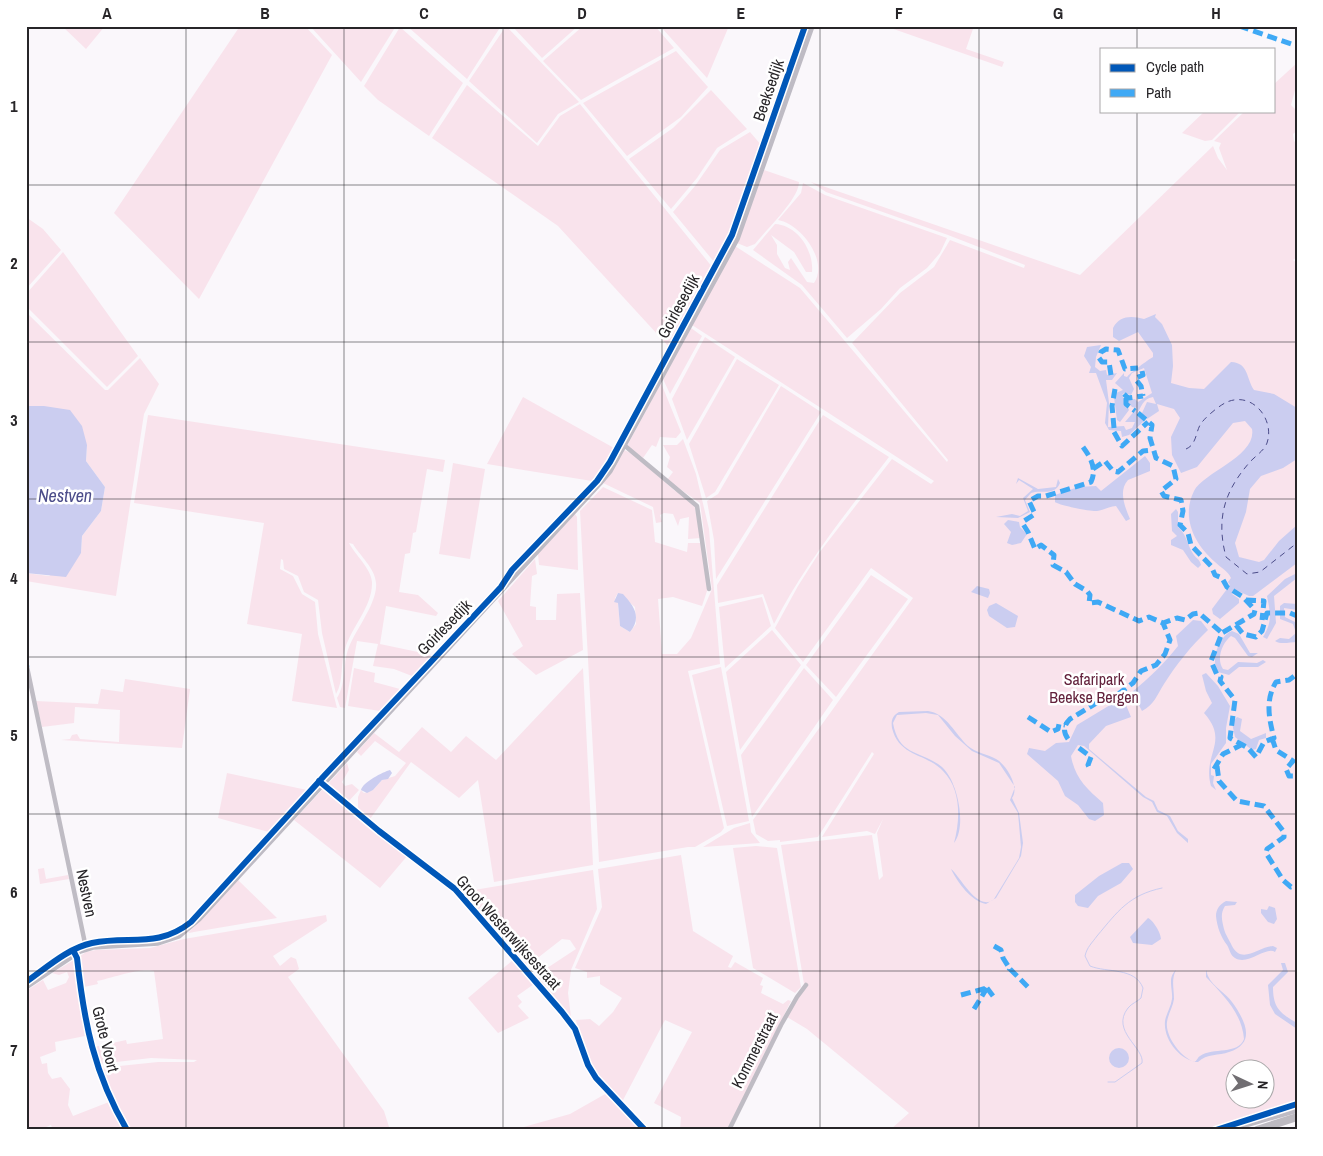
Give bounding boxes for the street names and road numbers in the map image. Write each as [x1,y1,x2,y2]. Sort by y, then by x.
street label: Beeksedijk [747,56,789,124]
street label: Goirlesedijk [652,270,704,342]
street label: Goirlesedijk [412,594,477,660]
street label: Nestven [71,867,103,919]
street label: Groot Westerwijksestraat [452,870,567,994]
street label: Grote Voort [87,1004,125,1075]
street label: Kommerstraat [725,1008,783,1092]

